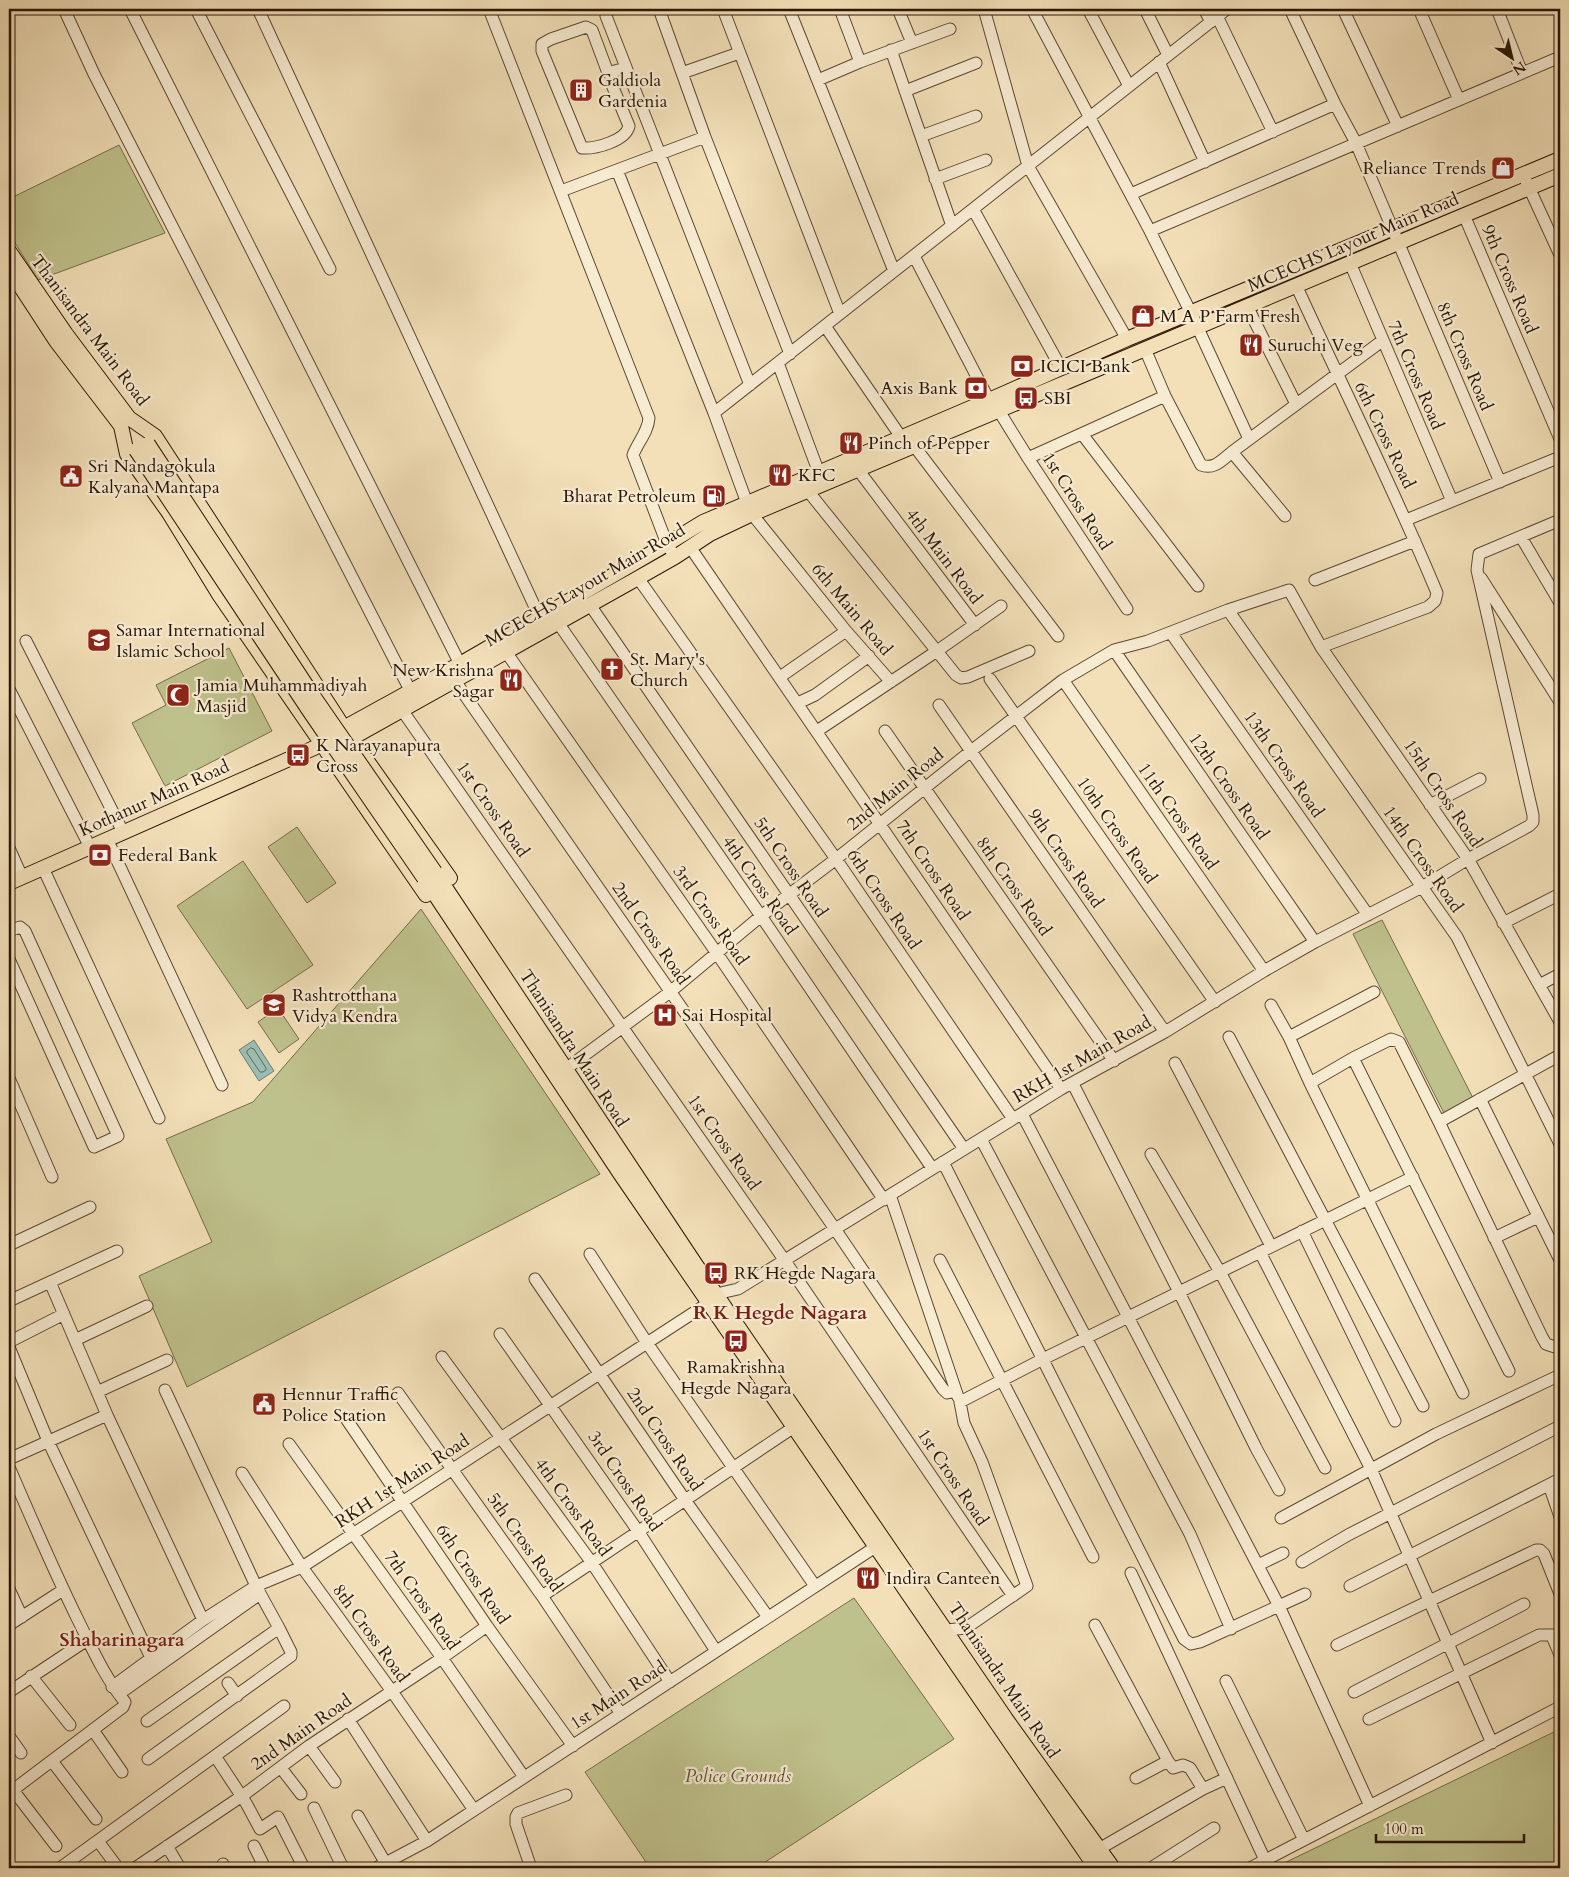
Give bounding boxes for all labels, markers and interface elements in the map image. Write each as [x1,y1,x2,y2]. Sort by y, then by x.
north arrow [1486,32,1536,82]
text: N [1509,57,1530,80]
place label: Galdiola Gardenia [598,68,668,114]
building icon: Galdiola Gardenia [568,77,594,103]
shop icon: Reliance Trends [1490,155,1516,181]
place label: Reliance Trends [1363,156,1486,181]
street label: MCECHS Layout Main Road [1244,186,1463,298]
street label: 9th Cross Road [1475,221,1544,338]
street label: Thanisandra Main Road [24,250,155,411]
street label: 8th Cross Road [1430,298,1499,415]
shop icon: M A P Farm Fresh [1130,303,1156,329]
place label: M A P Farm Fresh [1160,304,1301,329]
street label: 7th Cross Road [1381,317,1450,434]
restaurant icon: Suruchi Veg [1238,332,1264,358]
place label: Suruchi Veg [1268,333,1364,358]
bank icon: ICICI Bank [1009,353,1035,379]
place label: ICICI Bank [1040,354,1131,379]
bank icon: Axis Bank [963,375,989,401]
place label: Axis Bank [880,376,958,401]
street label: 6th Cross Road [1348,378,1421,493]
bus stop icon: SBI [1013,385,1039,411]
place label: SBI [1044,386,1071,411]
restaurant icon: Pinch of Pepper [838,430,864,456]
place label: Pinch of Pepper [868,431,990,456]
street label: 1st Cross Road [1036,447,1118,555]
place label: Sri Nandagokula Kalyana Mantapa [88,454,220,500]
restaurant icon: KFC [767,462,793,488]
public building icon: Sri Nandagokula Kalyana Mantapa [58,463,84,489]
place label: KFC [798,463,836,488]
fuel station icon: Bharat Petroleum [701,483,727,509]
place label: Bharat Petroleum [563,484,697,509]
street label: 4th Main Road [899,503,988,610]
street label: MCECHS Layout Main Road [481,518,690,653]
street label: 6th Main Road [805,558,898,661]
place label: Samar International Islamic School [116,618,265,664]
school or university icon: Samar International Islamic School [86,627,112,653]
place label: St. Mary's Church [630,647,705,693]
church icon: St. Mary's Church [599,656,625,682]
place label: New Krishna Sagar [392,658,494,704]
restaurant icon: New Krishna Sagar [498,667,524,693]
place label: Jamia Muhammadiyah Masjid [193,673,367,719]
mosque icon: Jamia Muhammadiyah Masjid [165,682,191,708]
street label: 13th Cross Road [1237,706,1330,823]
street label: 12th Cross Road [1182,728,1275,845]
place label: K Narayanapura Cross [316,733,441,779]
street label: 15th Cross Road [1397,734,1488,853]
bus stop icon: K Narayanapura Cross [285,742,311,768]
street label: 2nd Main Road [841,742,949,836]
street label: Kothanur Main Road [75,754,234,843]
street label: 1st Cross Road [450,756,535,863]
street label: 11th Cross Road [1131,758,1224,875]
street label: 10th Cross Road [1070,772,1163,889]
street label: 14th Cross Road [1376,801,1469,918]
street label: 9th Cross Road [1022,804,1109,913]
street label: 5th Cross Road [748,812,834,923]
street label: 7th Cross Road [890,815,976,926]
street label: 4th Cross Road [716,831,803,940]
street label: 8th Cross Road [970,832,1057,941]
bank icon: Federal Bank [87,842,113,868]
place label: Federal Bank [118,843,218,868]
street label: 6th Cross Road [841,844,927,955]
street label: 3rd Cross Road [667,860,755,971]
street label: 2nd Cross Road [606,877,696,990]
street label: Thanisandra Main Road [513,965,634,1132]
place label: Rashtrotthana Vidya Kendra [292,983,398,1029]
school or university icon: Rashtrotthana Vidya Kendra [261,992,287,1018]
hospital icon: Sai Hospital [652,1002,678,1028]
place label: Sai Hospital [682,1003,773,1028]
street label: RKH 1st Main Road [1008,1009,1156,1109]
street label: 1st Cross Road [681,1089,766,1196]
bus stop icon: RK Hegde Nagara [703,1260,729,1286]
place label: RK Hegde Nagara [734,1261,876,1286]
district label: R K Hegde Nagara [693,1299,867,1326]
bus stop icon: Ramakrishna Hegde Nagara [723,1328,749,1354]
place label: Ramakrishna Hegde Nagara [680,1355,792,1401]
place label: Hennur Traffic Police Station [282,1382,398,1428]
street label: 2nd Cross Road [621,1382,709,1497]
public building icon: Hennur Traffic Police Station [251,1391,277,1417]
street label: 1st Cross Road [911,1424,995,1531]
street label: 3rd Cross Road [582,1426,668,1537]
street label: RKH 1st Main Road [330,1428,475,1534]
street label: 4th Cross Road [528,1453,617,1562]
street label: 5th Cross Road [481,1488,568,1597]
street label: 6th Cross Road [430,1519,516,1630]
street label: 7th Cross Road [378,1546,465,1655]
restaurant icon: Indira Canteen [855,1565,881,1591]
place label: Indira Canteen [886,1566,1001,1591]
street label: 8th Cross Road [326,1579,415,1688]
street label: Thanisandra Main Road [942,1597,1065,1764]
district label: Shabarinagara [60,1627,185,1653]
street label: 1st Main Road [565,1655,672,1736]
street label: 2nd Main Road [246,1688,357,1777]
park label: Police Grounds [685,1764,791,1789]
scale bar [1376,1812,1524,1844]
text: 100 m [1384,1819,1424,1839]

